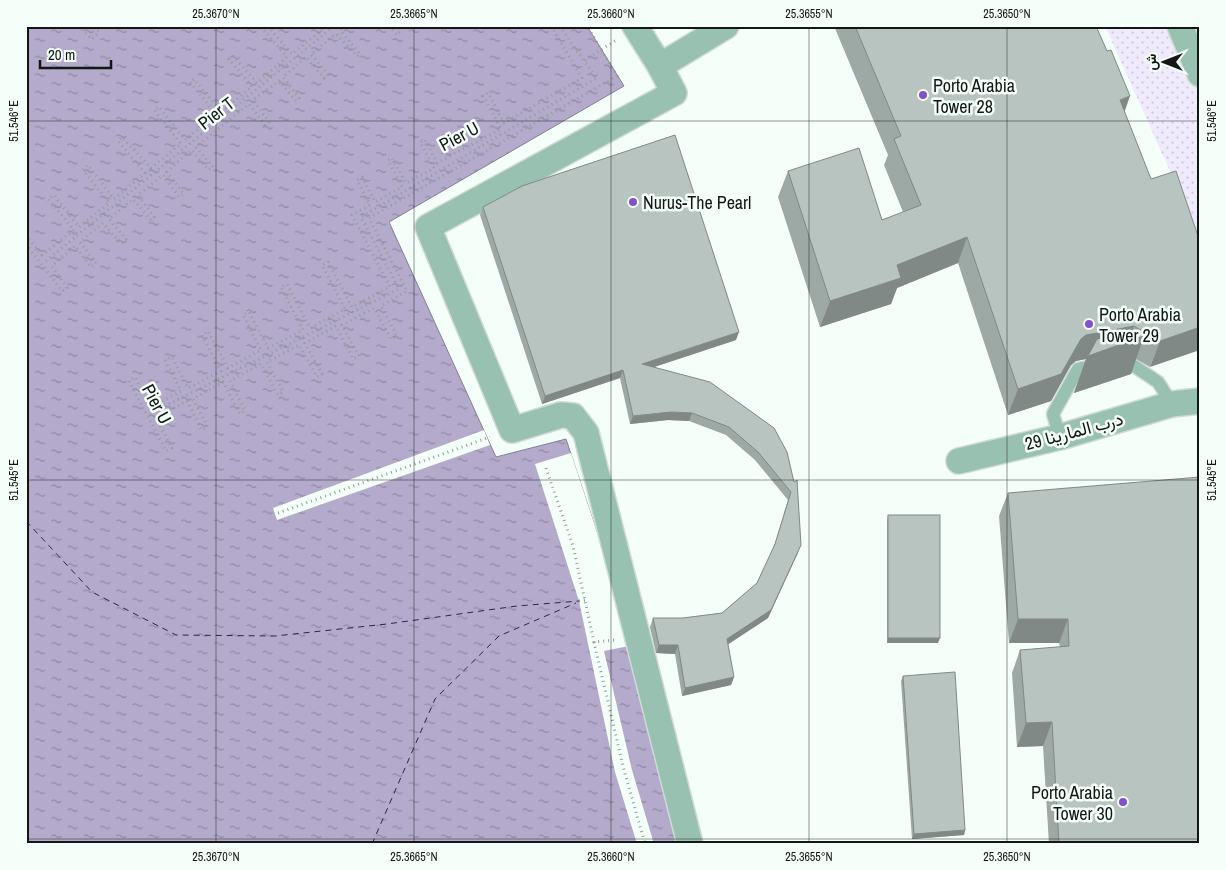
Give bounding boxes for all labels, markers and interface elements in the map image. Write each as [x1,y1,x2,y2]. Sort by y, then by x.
text: 25.3670°N [192,6,240,22]
text: 25.3665°N [390,6,438,22]
text: 25.3660°N [587,6,635,22]
text: 25.3655°N [785,6,833,22]
text: 25.3650°N [983,6,1031,22]
scale bar [40,38,111,70]
north arrow [1138,38,1188,88]
text: 20 m [48,44,75,65]
text: ش [1142,53,1160,70]
place label: Porto Arabia Tower 28 [933,73,1015,119]
marker: Porto Arabia Tower 28 [917,89,929,101]
street label: Pier T [193,91,239,135]
text: 51.546°E [6,100,22,142]
text: 51.546°E [1204,100,1220,142]
street label: Pier U [435,115,483,157]
place label: Nurus-The Pearl [643,190,751,215]
marker: Nurus-The Pearl [627,196,639,208]
place label: Porto Arabia Tower 29 [1099,302,1181,348]
marker: Porto Arabia Tower 29 [1083,318,1095,330]
street label: Pier U [136,380,178,428]
street label: درب المارينا 29 [1022,406,1126,456]
text: 51.545°E [6,459,22,501]
text: 51.545°E [1204,459,1220,501]
place label: Porto Arabia Tower 30 [1031,780,1113,826]
marker: Porto Arabia Tower 30 [1117,796,1129,808]
text: 25.3670°N [192,849,240,865]
text: 25.3665°N [390,849,438,865]
text: 25.3660°N [587,849,635,865]
text: 25.3655°N [785,849,833,865]
text: 25.3650°N [983,849,1031,865]

